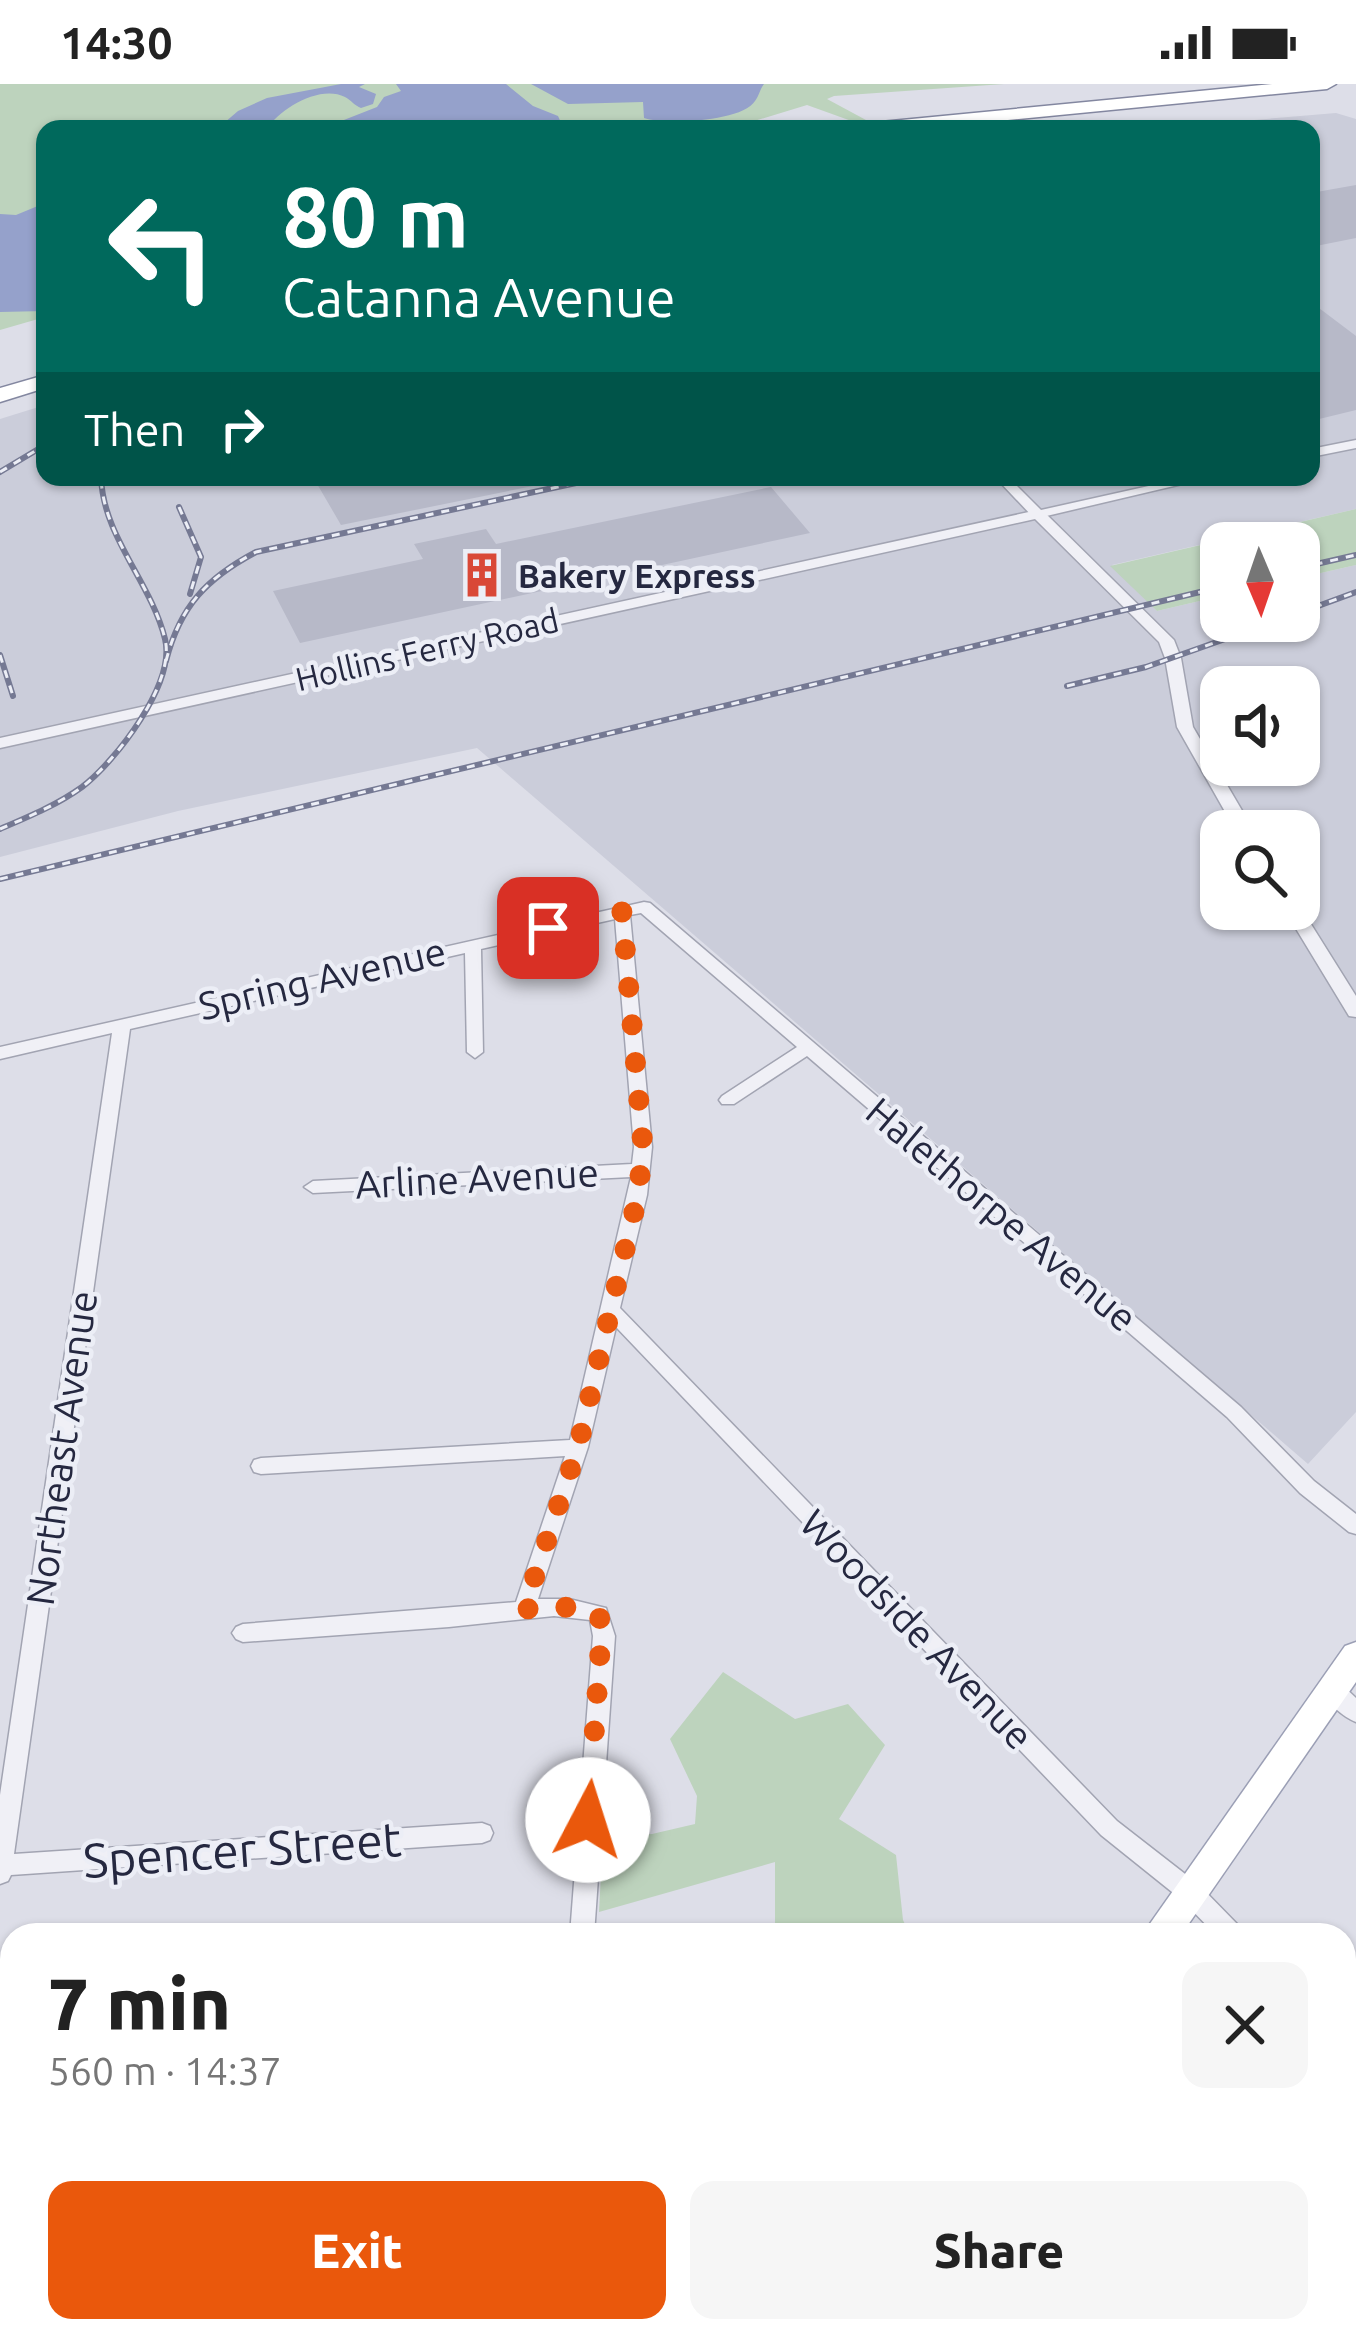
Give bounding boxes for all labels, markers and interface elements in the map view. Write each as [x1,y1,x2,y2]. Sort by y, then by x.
text: 14:30 [60,17,173,68]
icon: left [84,168,240,324]
text: 80 m [282,169,469,263]
text: Catanna Avenue [282,267,676,327]
icon: right [209,396,275,462]
text: Then [84,404,185,455]
north arrow [1200,522,1320,642]
map controls [1200,522,1320,930]
building icon: Bakery Express [457,550,507,600]
place label: Bakery Express [518,557,756,594]
street label: Hollins Ferry Road [292,601,562,697]
button: sound [1200,666,1320,786]
button: search [1200,810,1320,930]
pin [497,877,599,979]
icon: arrive [515,895,581,961]
street label: Spring Avenue [194,929,450,1027]
street label: Halethorpe Avenue [858,1089,1146,1339]
street label: Arline Avenue [354,1150,600,1206]
street label: Northeast Avenue [18,1288,104,1608]
street label: Woodside Avenue [792,1501,1042,1757]
position arrow [525,1757,651,1883]
street label: Spencer Street [81,1811,403,1887]
button: close [1182,1962,1308,2088]
text: 7 min [48,1963,231,2044]
text: 560 m · 14:37 [48,2049,282,2092]
button: Exit [48,2181,666,2319]
button: Share [690,2181,1308,2319]

